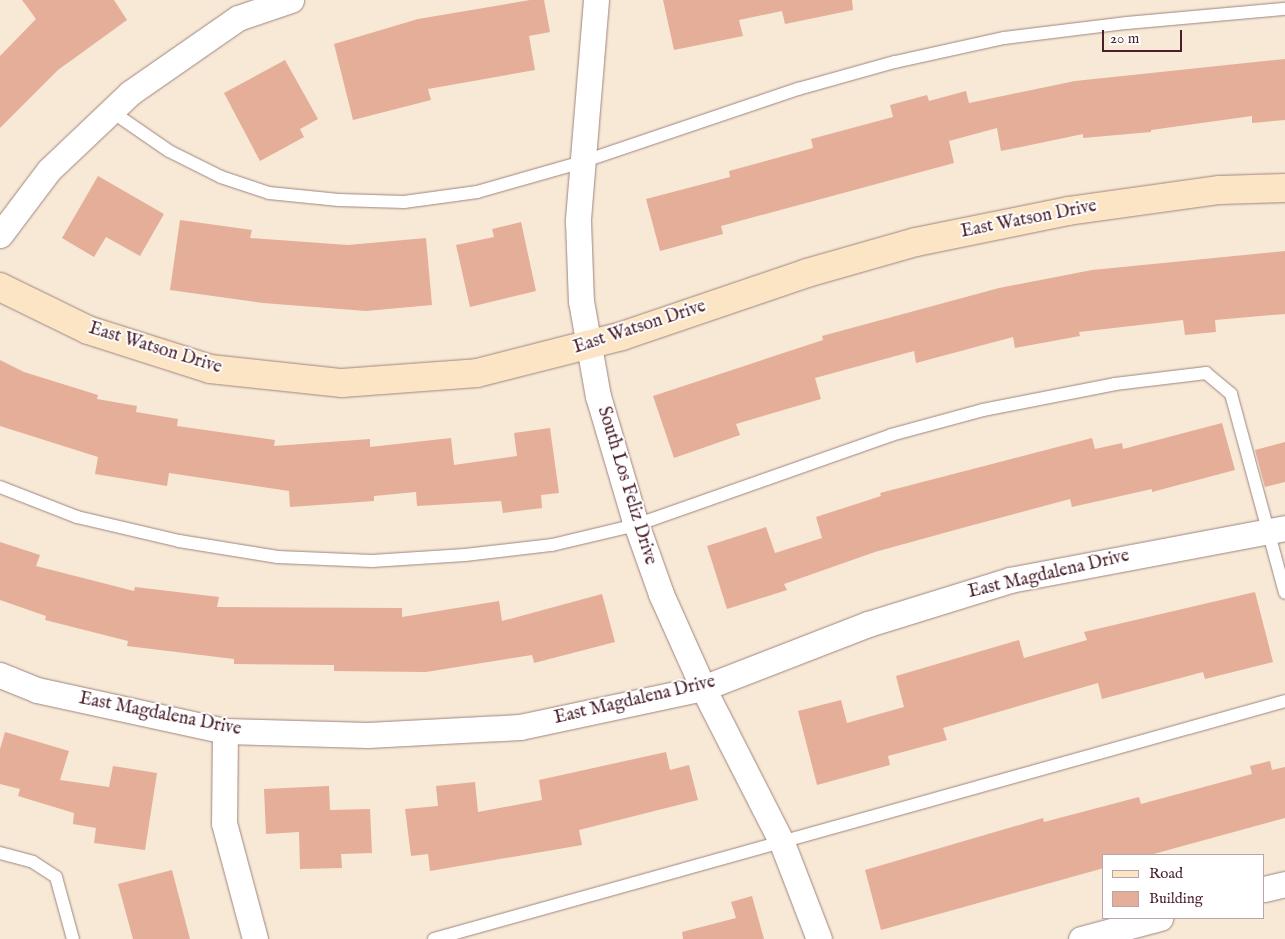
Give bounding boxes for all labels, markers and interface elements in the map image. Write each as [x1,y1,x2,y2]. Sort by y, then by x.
scale bar [1105,20,1185,52]
text: 20 m [1110,29,1139,48]
street label: East Watson Drive [959,196,1099,244]
street label: East Watson Drive [571,296,709,360]
street label: East Watson Drive [86,318,224,380]
street label: South Los Feliz Drive [592,404,660,568]
street label: East Magdalena Drive [966,546,1132,604]
street label: East Magdalena Drive [552,672,718,730]
street label: East Magdalena Drive [77,689,243,741]
legend [1102,854,1265,919]
text: Road [1149,864,1183,883]
text: Building [1149,889,1203,908]

